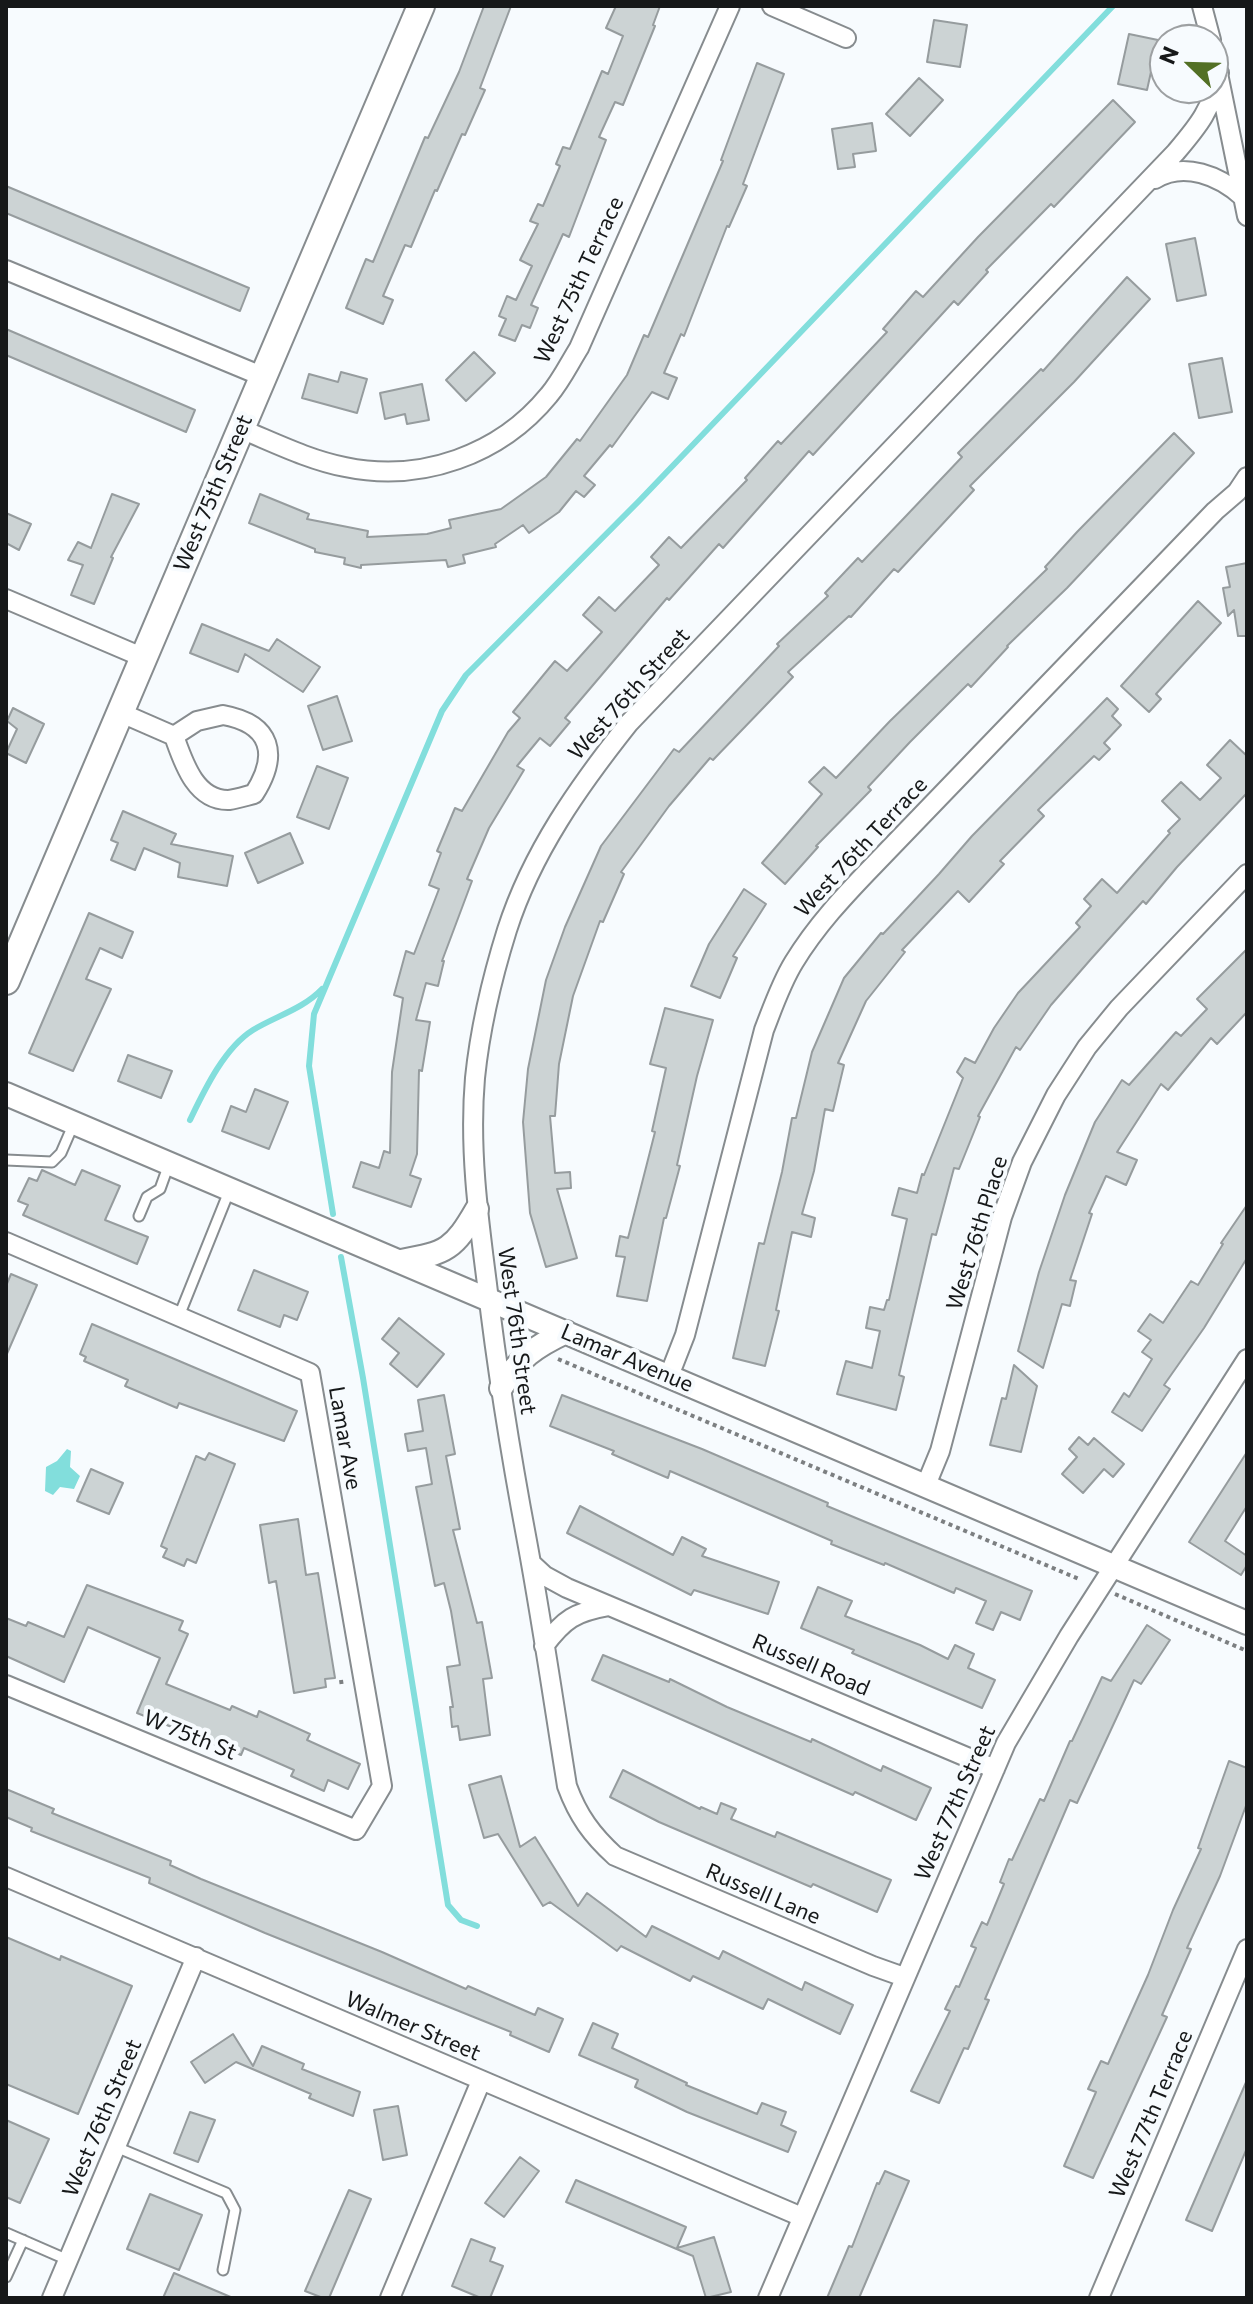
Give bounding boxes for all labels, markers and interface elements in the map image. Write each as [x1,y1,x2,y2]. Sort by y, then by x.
north arrow [1149,24,1229,104]
text: N [1153,42,1184,68]
street label: West 75th Terrace [529,192,629,368]
street label: West 75th Street [168,411,258,575]
street label: West 76th Street [563,623,695,765]
street label: West 76th Terrace [789,772,933,922]
street label: West 76th Place [941,1153,1013,1313]
street label: West 76th Street [492,1246,542,1416]
street label: Lamar Avenue [557,1318,697,1398]
street label: Lamar Ave [323,1384,367,1492]
street label: Russell Road [748,1628,874,1702]
street label: W 75th St [139,1704,241,1766]
street label: West 77th Street [909,1721,1001,1885]
street label: Russell Lane [702,1858,824,1930]
street label: Walmer Street [341,1986,485,2066]
street label: West 77th Terrace [1104,2026,1198,2202]
street label: West 76th Street [57,2035,147,2201]

